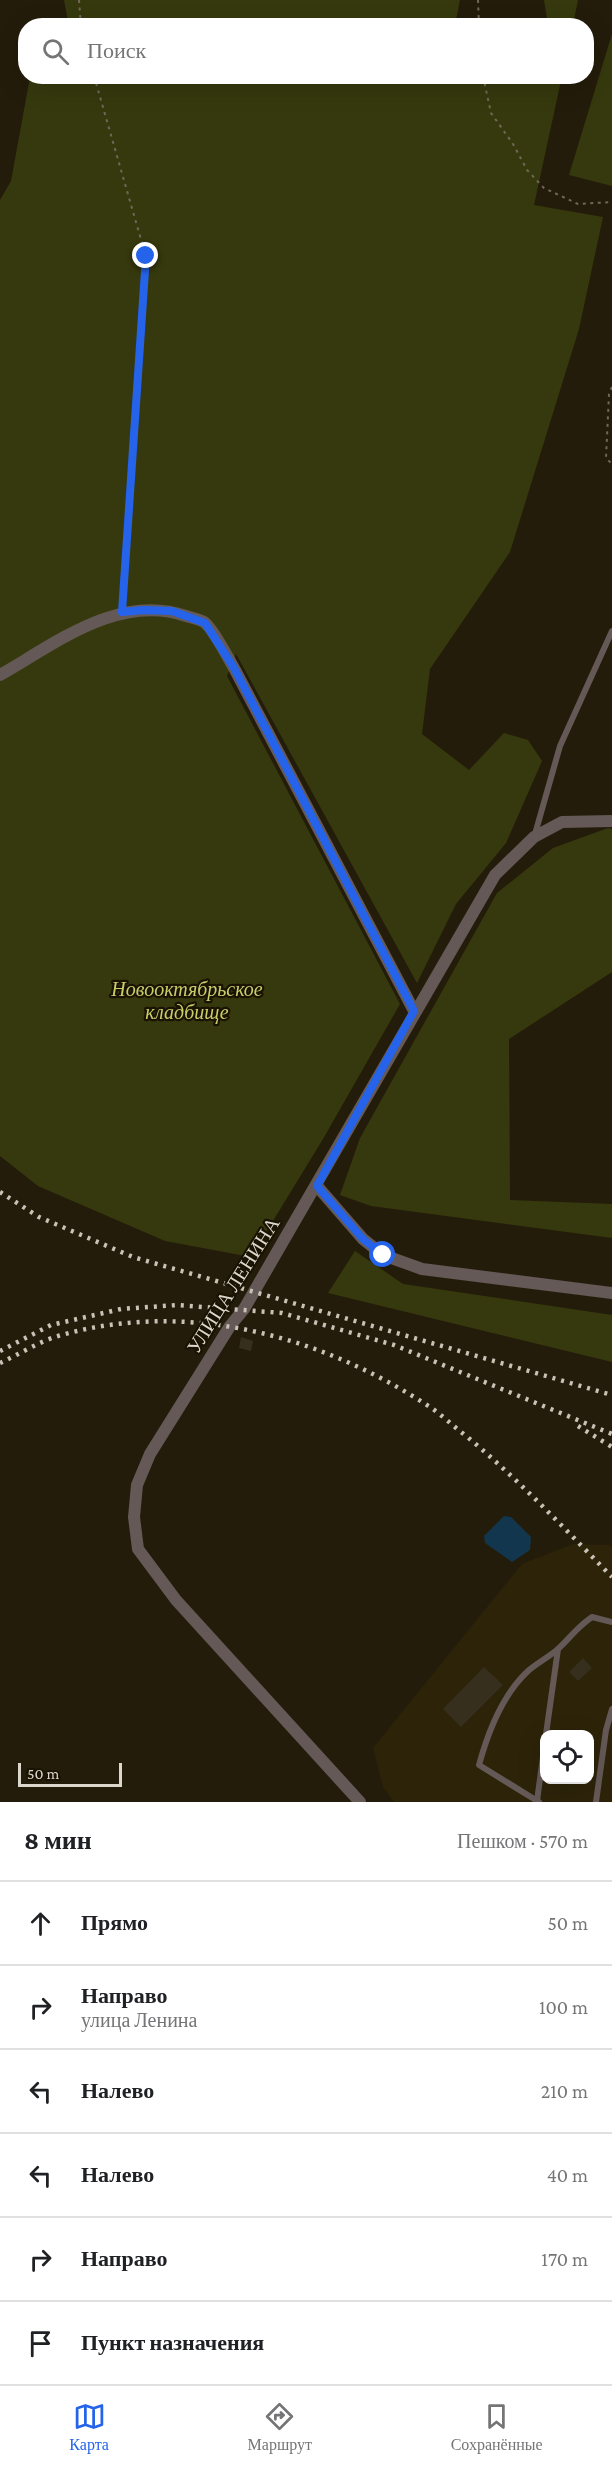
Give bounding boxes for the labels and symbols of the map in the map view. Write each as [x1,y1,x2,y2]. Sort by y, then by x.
route end [132,242,158,268]
park label: Новооктябрьское кладбище [110,978,263,1024]
street label: УЛИЦА ЛЕНИНА [182,1213,285,1358]
route start [369,1241,395,1267]
scale bar [18,1760,122,1788]

